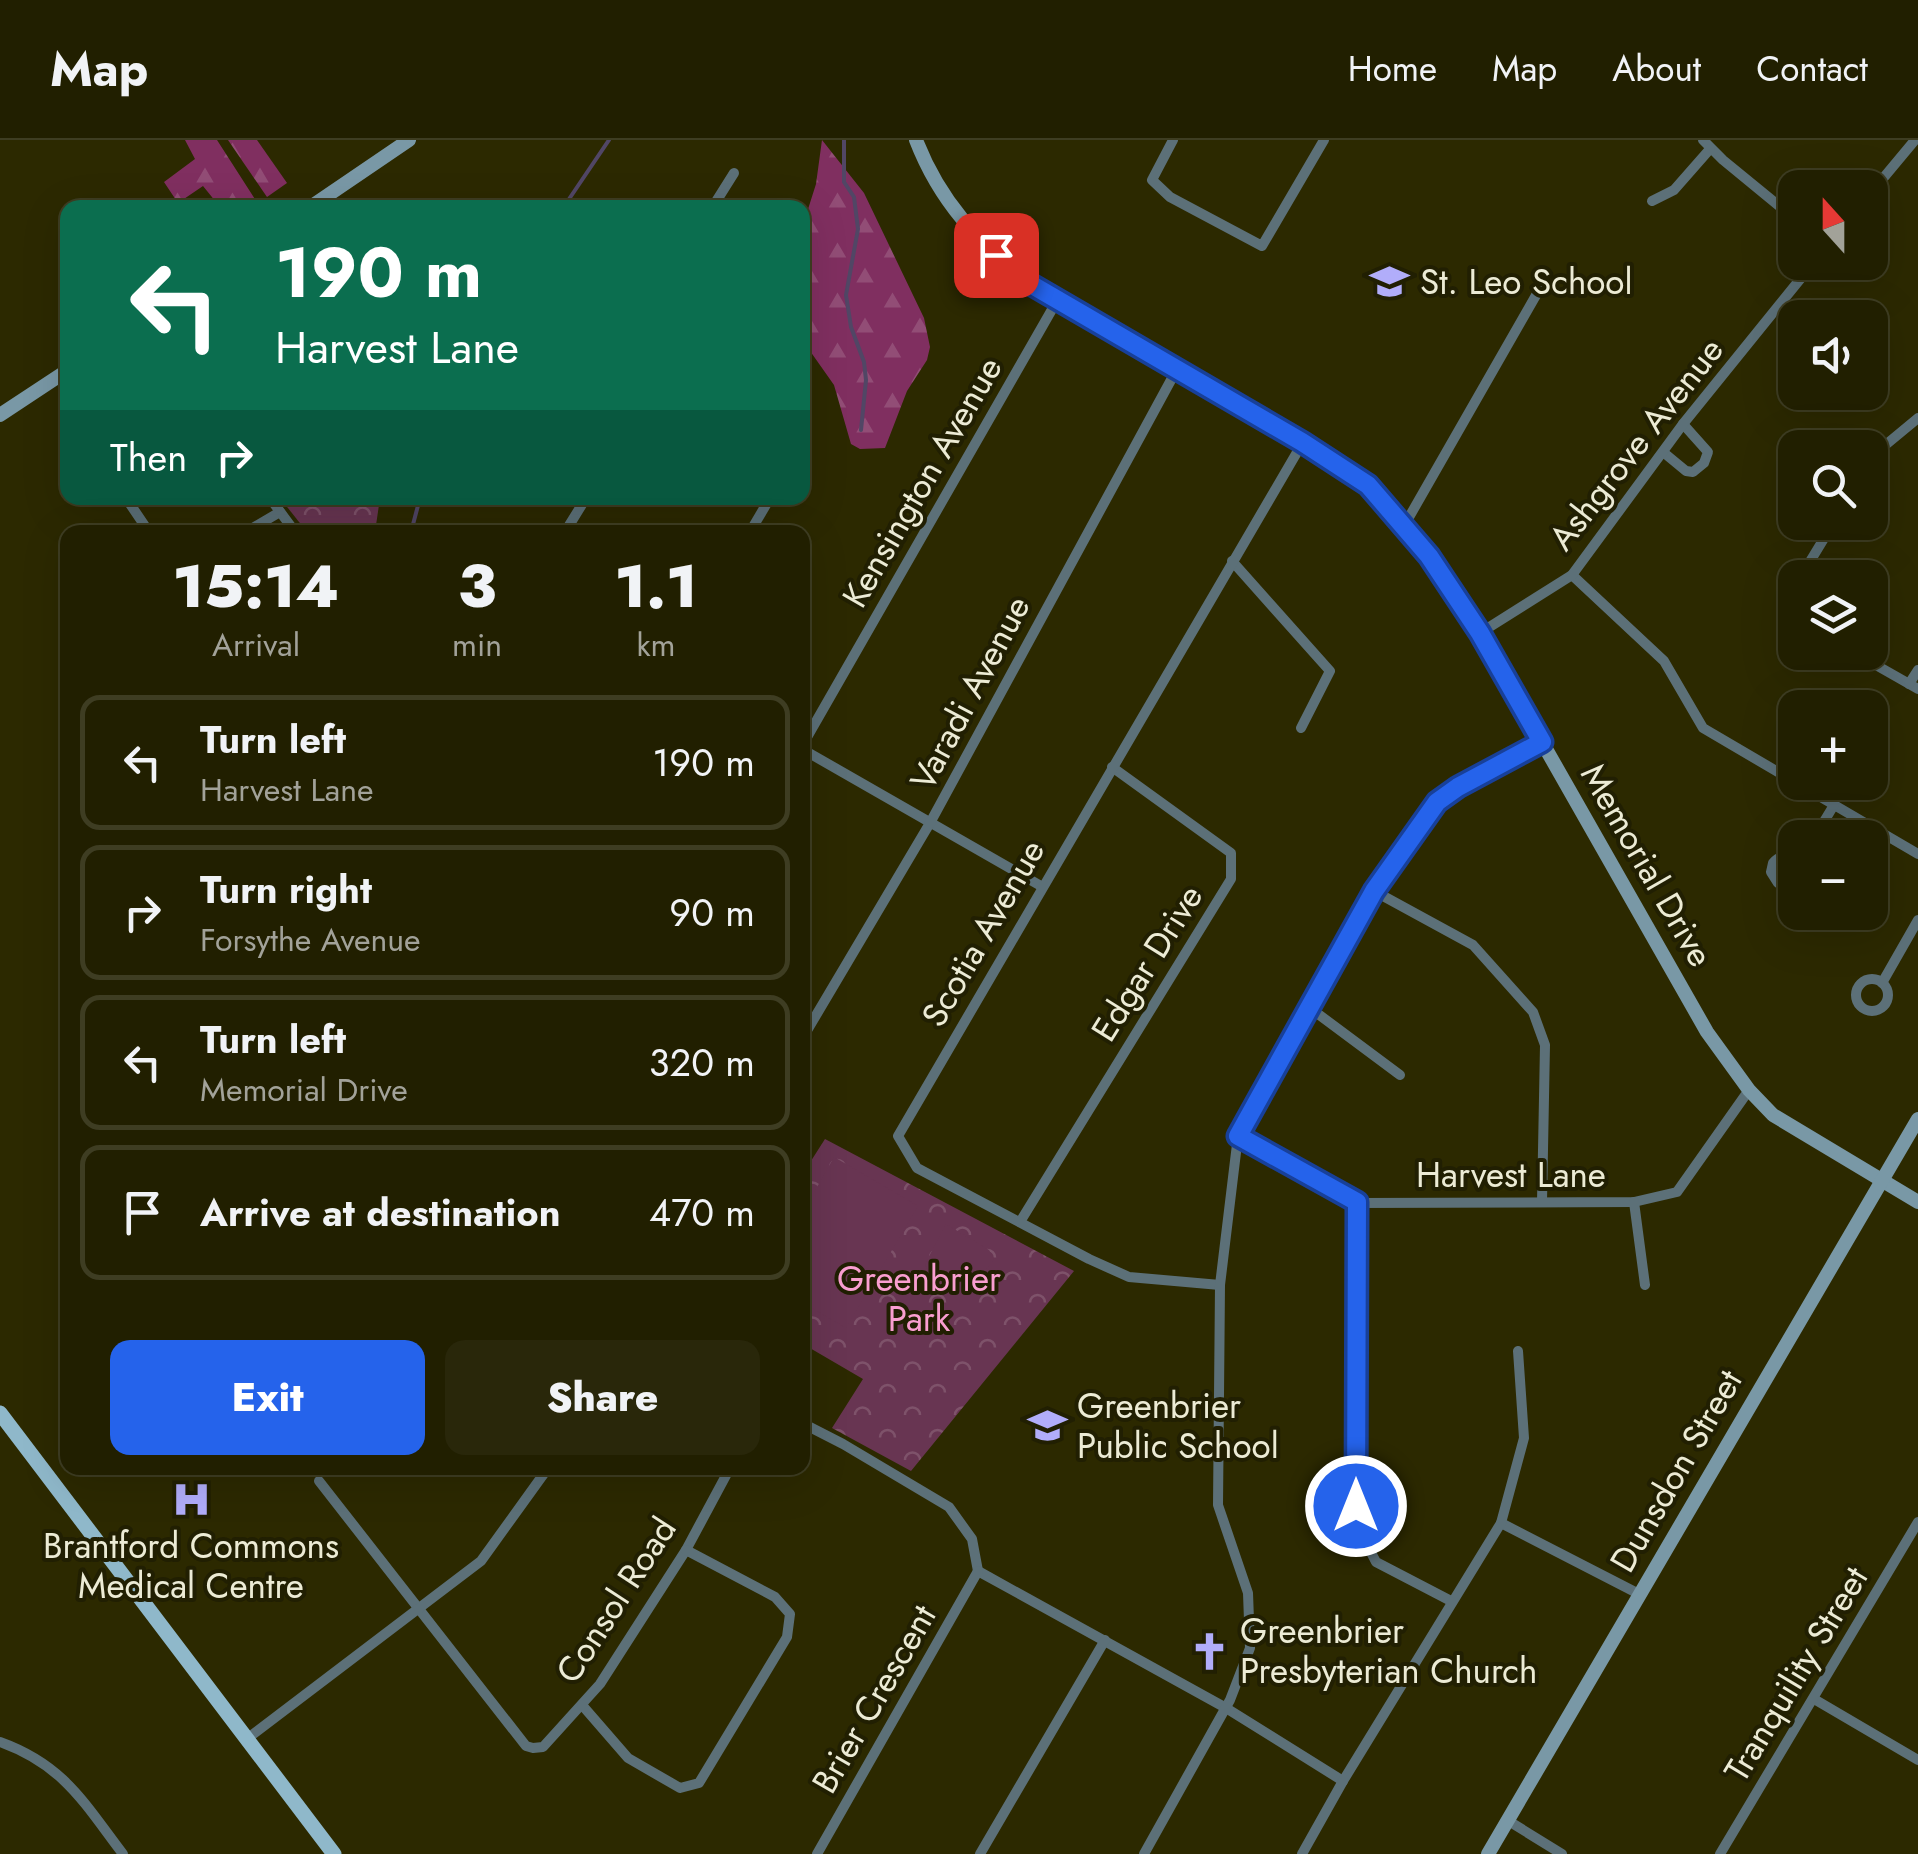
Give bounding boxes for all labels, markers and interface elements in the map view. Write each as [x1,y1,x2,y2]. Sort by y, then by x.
text: Map [50,35,148,104]
text: Home [1348,44,1437,94]
text: Map [1492,44,1557,94]
text: About [1612,44,1701,94]
text: Contact [1756,44,1868,94]
north arrow [1778,170,1888,280]
map controls [1778,170,1888,930]
pin [954,213,1039,298]
text: 190 m [275,222,482,323]
icon: arrive [969,228,1024,283]
icon: left [110,240,240,370]
place label: St. Leo School [1420,257,1633,307]
school or university icon: St. Leo School [1369,261,1411,303]
button: sound [1778,300,1888,410]
text: Harvest Lane [275,315,519,380]
street label: Ashgrove Avenue [1537,327,1735,561]
street label: Kensington Avenue [830,347,1014,617]
text: Then [110,430,187,485]
icon: right [207,430,262,485]
button: search [1778,430,1888,540]
text: 15:14 [172,543,340,630]
text: 3 [458,543,496,630]
text: 1.1 [615,543,698,630]
button: layers [1778,560,1888,670]
street label: Varadi Avenue [898,587,1042,799]
text: Arrival [212,622,300,668]
text: min [452,622,502,668]
text: km [637,622,676,668]
button: + [1778,690,1888,800]
text: Turn left [200,712,346,767]
icon: left [115,735,170,790]
text: 190 m [652,735,755,790]
street label: Memorial Drive [1569,754,1725,976]
text: Harvest Lane [200,767,374,813]
button: − [1778,820,1888,930]
street label: Scotia Avenue [909,830,1057,1036]
text: Turn right [200,862,372,917]
street label: Edgar Drive [1079,875,1215,1051]
icon: right [115,885,170,940]
text: 90 m [669,885,755,940]
text: Forsythe Avenue [200,917,421,963]
text: Turn left [200,1012,346,1067]
icon: left [115,1035,170,1090]
text: 320 m [649,1035,755,1090]
text: Memorial Drive [200,1067,408,1113]
street label: Harvest Lane [1416,1150,1606,1200]
icon: arrive [115,1185,170,1240]
text: Arrive at destination [200,1185,561,1240]
text: 470 m [649,1185,755,1240]
park label: Greenbrier Park [837,1254,1001,1344]
button: Exit [110,1340,425,1455]
button: Share [445,1340,760,1455]
street label: Dunsdon Street [1598,1360,1754,1581]
place label: Greenbrier Public School [1077,1381,1279,1471]
school or university icon: Greenbrier Public School [1026,1405,1068,1447]
position arrow [1304,1454,1408,1558]
hospital icon: Brantford Commons Medical Centre [170,1478,212,1520]
street label: Consol Road [544,1507,688,1693]
place label: Brantford Commons Medical Centre [43,1521,339,1611]
street label: Tranquility Street [1712,1556,1880,1791]
street label: Brier Crescent [800,1595,949,1803]
place label: Greenbrier Presbyterian Church [1240,1606,1537,1696]
church icon: Greenbrier Presbyterian Church [1189,1630,1231,1672]

